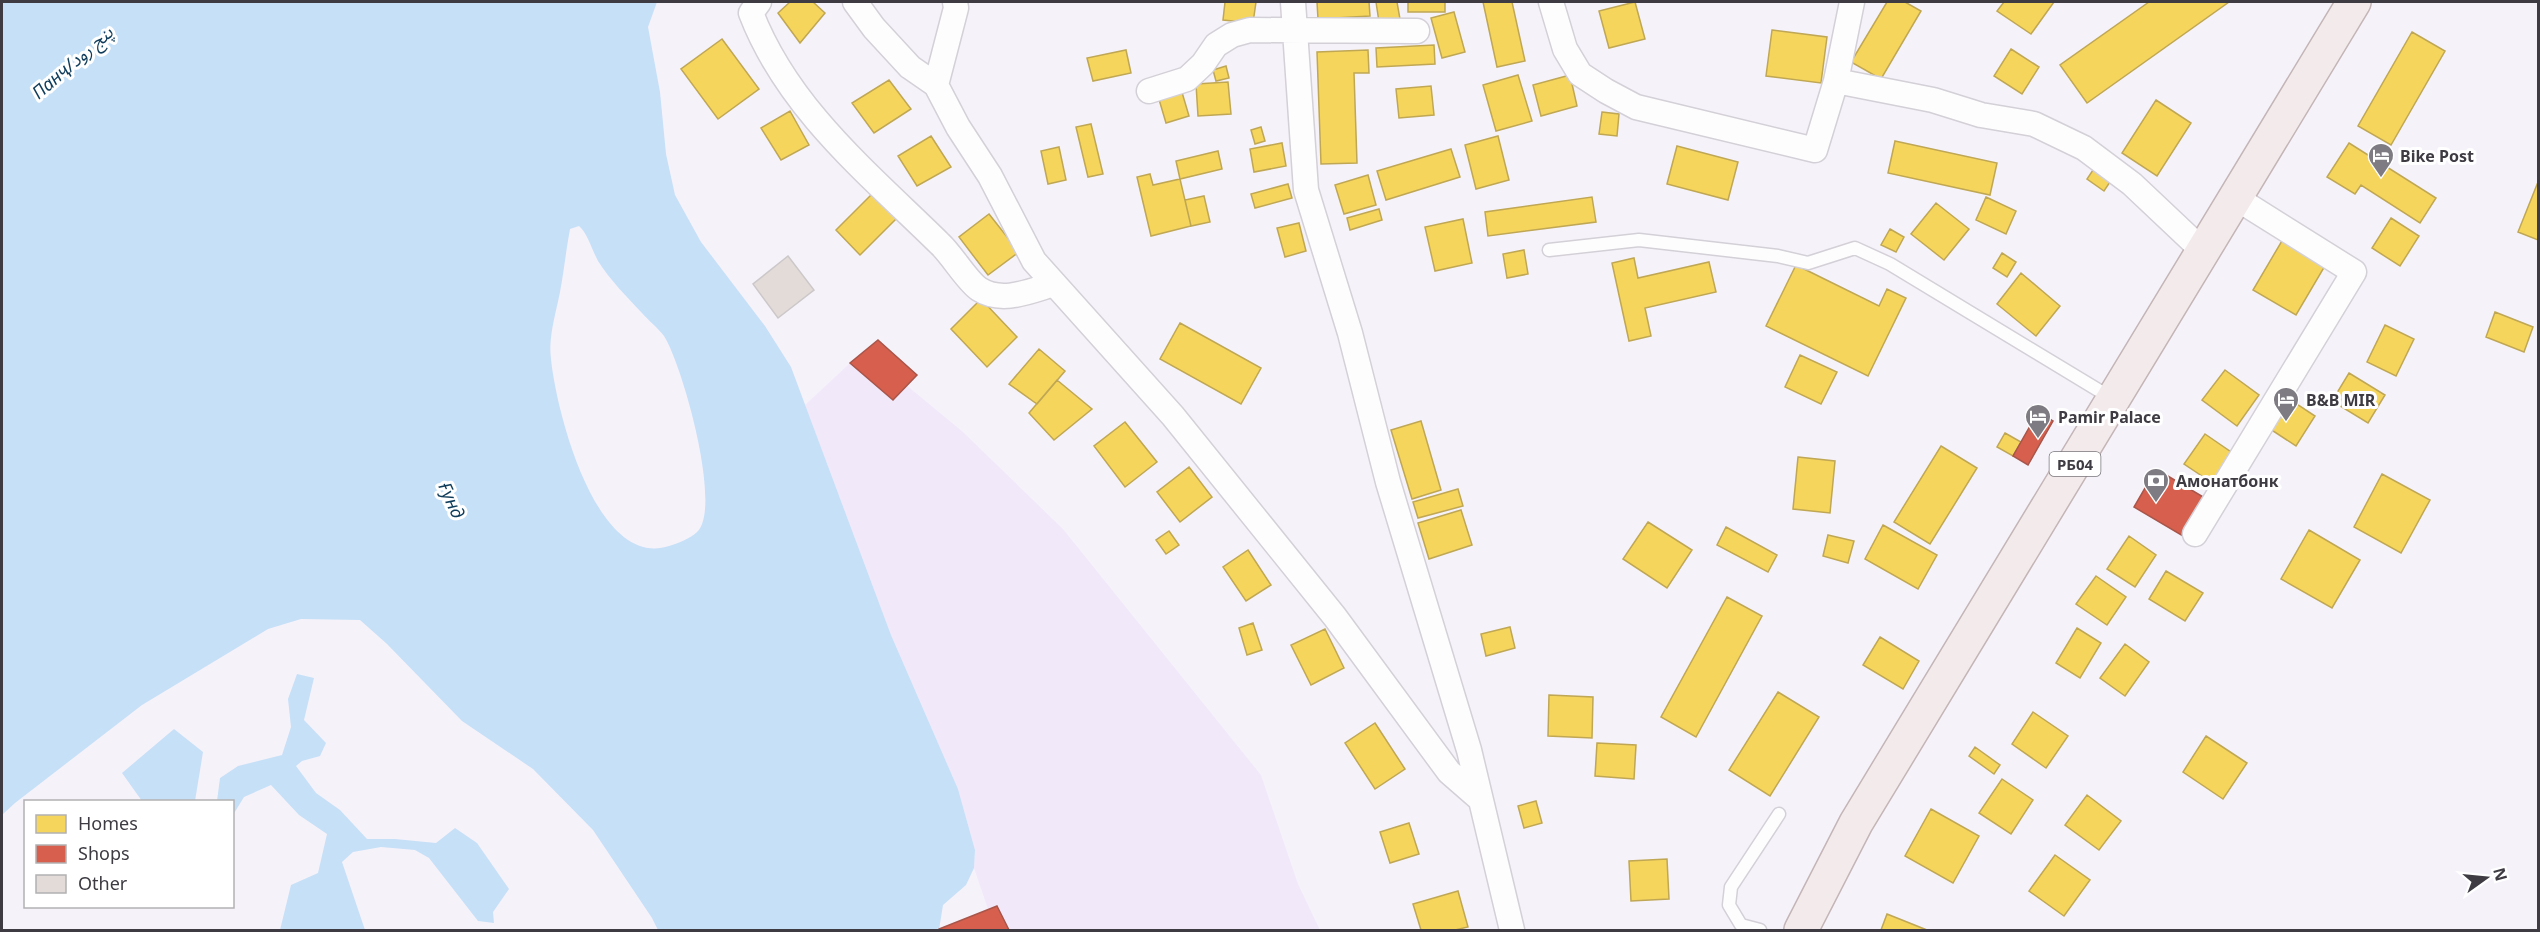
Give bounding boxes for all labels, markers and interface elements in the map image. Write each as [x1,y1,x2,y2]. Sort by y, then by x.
water label: Панҷ/پنج رود [26,20,120,106]
hotel icon: Bike Post [2366,141,2396,179]
place label: Bike Post [2400,145,2474,167]
hotel icon: B&B MIR [2271,385,2301,423]
place label: B&B MIR [2306,389,2376,411]
hotel icon: Pamir Palace [2023,402,2053,440]
place label: Pamir Palace [2058,406,2161,428]
road number: РБ04 [2050,452,2100,476]
bank icon: Амонатбонк [2141,466,2171,504]
place label: Амонатбонк [2176,470,2279,492]
water label: Ғунд [433,478,471,522]
legend [24,800,234,908]
text: Homes [78,811,138,835]
text: Shops [78,841,130,865]
north arrow [2456,848,2516,908]
text: N [2488,865,2513,883]
text: Other [78,871,128,895]

